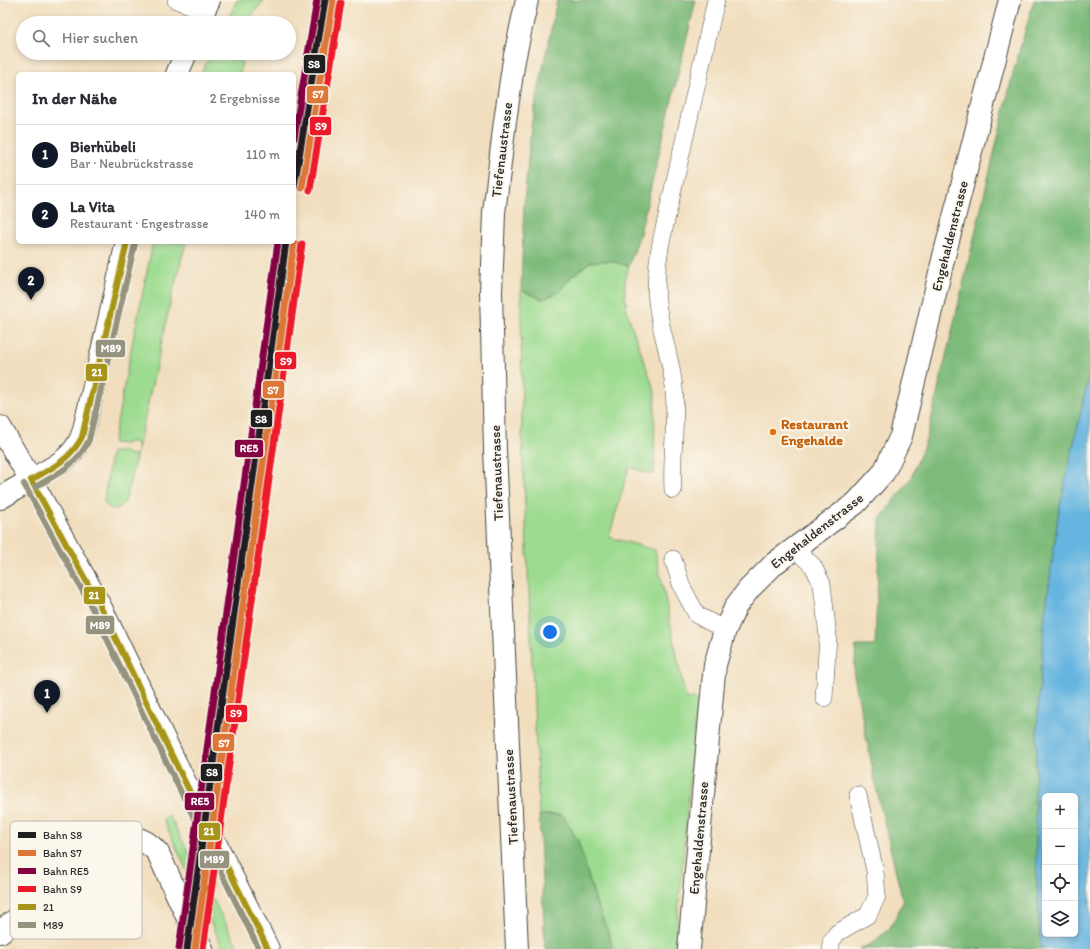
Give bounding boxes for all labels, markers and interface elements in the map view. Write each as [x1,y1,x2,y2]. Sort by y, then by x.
search box [16,16,296,60]
icon: search [30,27,52,49]
text: Hier suchen [62,29,138,47]
line badge: S8 [303,54,326,74]
text: S8 [308,58,320,71]
line badge: S7 [306,85,329,104]
text: In der Nähe [32,88,117,108]
text: S7 [312,88,324,101]
text: 2 Ergebnisse [210,91,280,106]
street label: Tiefenaustrasse [488,101,516,199]
line badge: S9 [309,116,332,136]
text: S9 [315,120,327,133]
text: Bierhübeli [70,138,136,156]
text: 1 [42,147,48,162]
text: 110 m [246,147,280,162]
text: Bar · Neubrückstrasse [70,156,193,171]
street label: Engehaldenstrasse [928,179,972,293]
text: La Vita [70,198,115,216]
text: 2 [42,207,48,222]
text: 140 m [244,207,280,222]
text: Restaurant · Engestrasse [70,216,209,231]
pin: 2 [18,267,44,300]
line badge: M89 [95,339,126,358]
text: M89 [101,342,121,355]
line badge: S9 [274,351,297,370]
text: S9 [280,355,292,368]
line badge: 21 [85,363,108,382]
text: 21 [92,366,103,379]
line badge: S7 [262,380,285,399]
text: S7 [267,384,279,397]
line badge: S8 [250,409,273,428]
text: S8 [255,413,267,426]
place label: Restaurant Engehalde [781,416,849,449]
street label: Tiefenaustrasse [487,424,507,521]
marker: Restaurant Engehalde [768,427,778,437]
line badge: RE5 [234,439,264,458]
text: RE5 [240,442,258,455]
street label: Engehaldenstrasse [767,489,867,573]
line badge: 21 [83,586,106,605]
text: 21 [89,589,100,602]
line badge: M89 [85,615,115,635]
text: M89 [90,619,110,632]
your location [540,622,560,642]
pin: 1 [34,680,60,713]
line badge: S9 [225,704,248,723]
text: S9 [230,707,242,720]
line badge: S7 [212,733,235,752]
text: S7 [218,737,230,750]
street label: Tiefenaustrasse [500,748,522,845]
line badge: S8 [200,763,223,782]
text: S8 [206,766,218,779]
street label: Engehaldenstrasse [686,780,712,895]
line badge: RE5 [184,792,215,811]
map controls [1042,793,1078,937]
button: + [1042,793,1078,829]
text: RE5 [191,795,209,808]
legend [10,821,142,939]
line badge: 21 [198,822,221,841]
text: 21 [204,825,215,838]
text: Bahn S8 [43,829,82,842]
button: − [1042,829,1078,865]
text: Bahn S7 [43,847,82,860]
line badge: M89 [199,850,230,869]
text: M89 [204,853,224,866]
text: Bahn RE5 [43,865,89,878]
button: locate [1042,865,1078,901]
text: Bahn S9 [43,883,82,896]
text: 21 [43,901,54,914]
button: layers [1042,901,1078,937]
text: M89 [43,919,64,932]

